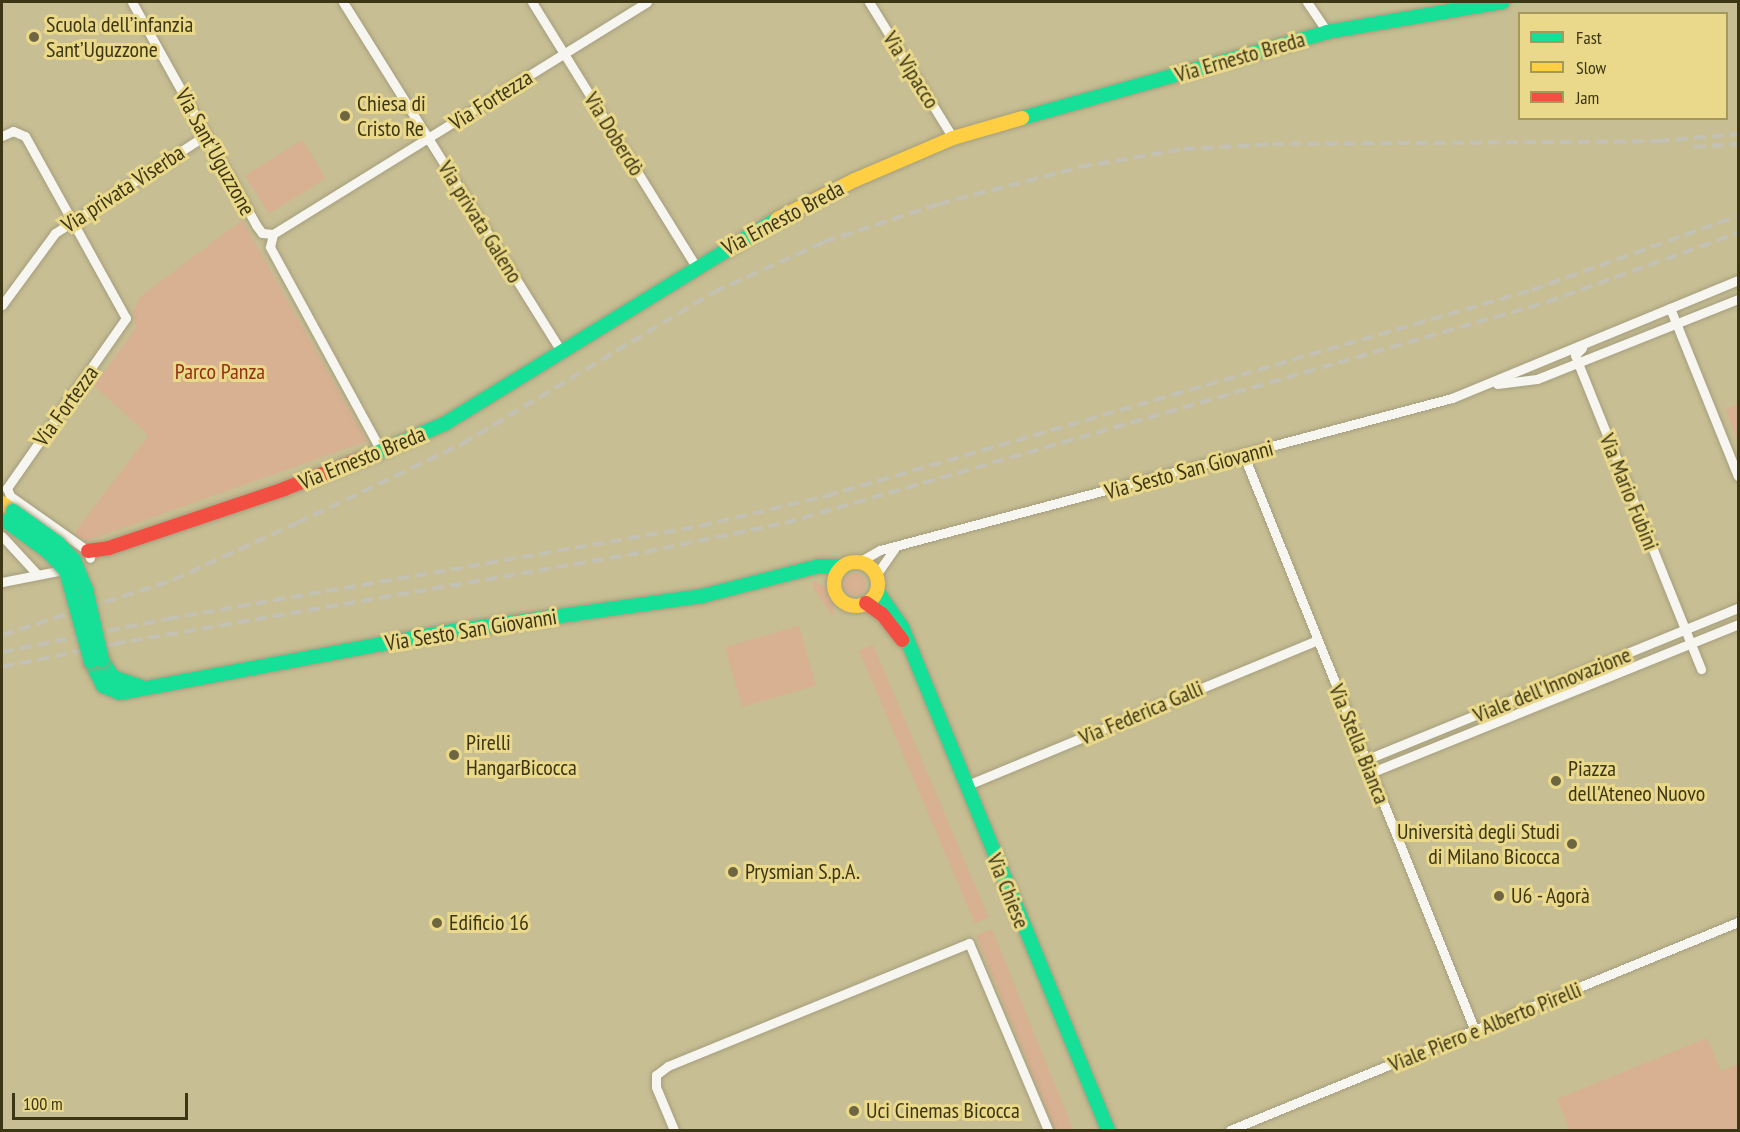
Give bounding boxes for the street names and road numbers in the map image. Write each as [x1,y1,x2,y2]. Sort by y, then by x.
street label: Via Vipacco [877,26,945,114]
street label: Via Ernesto Breda [1172,26,1308,88]
street label: Via Fortezza [445,64,537,136]
street label: Via Sant'Uguzzone [169,84,261,220]
street label: Via Doberdò [578,87,650,181]
street label: Via privata Viserba [56,139,190,239]
street label: Via privata Galeno [432,156,528,288]
street label: Via Ernesto Breda [718,175,848,261]
street label: Via Fortezza [28,361,104,451]
street label: Via Ernesto Breda [295,421,429,495]
street label: Via Mario Fubini [1594,430,1664,554]
street label: Via Sesto San Giovanni [1102,435,1276,505]
street label: Via Sesto San Giovanni [383,603,559,657]
street label: Viale dell'Innovazione [1469,641,1635,729]
street label: Via Federica Galli [1075,675,1207,751]
street label: Via Stella Bianca [1323,680,1395,808]
street label: Via Chiese [981,850,1035,932]
street label: Viale Piero e Alberto Pirelli [1385,976,1585,1078]

